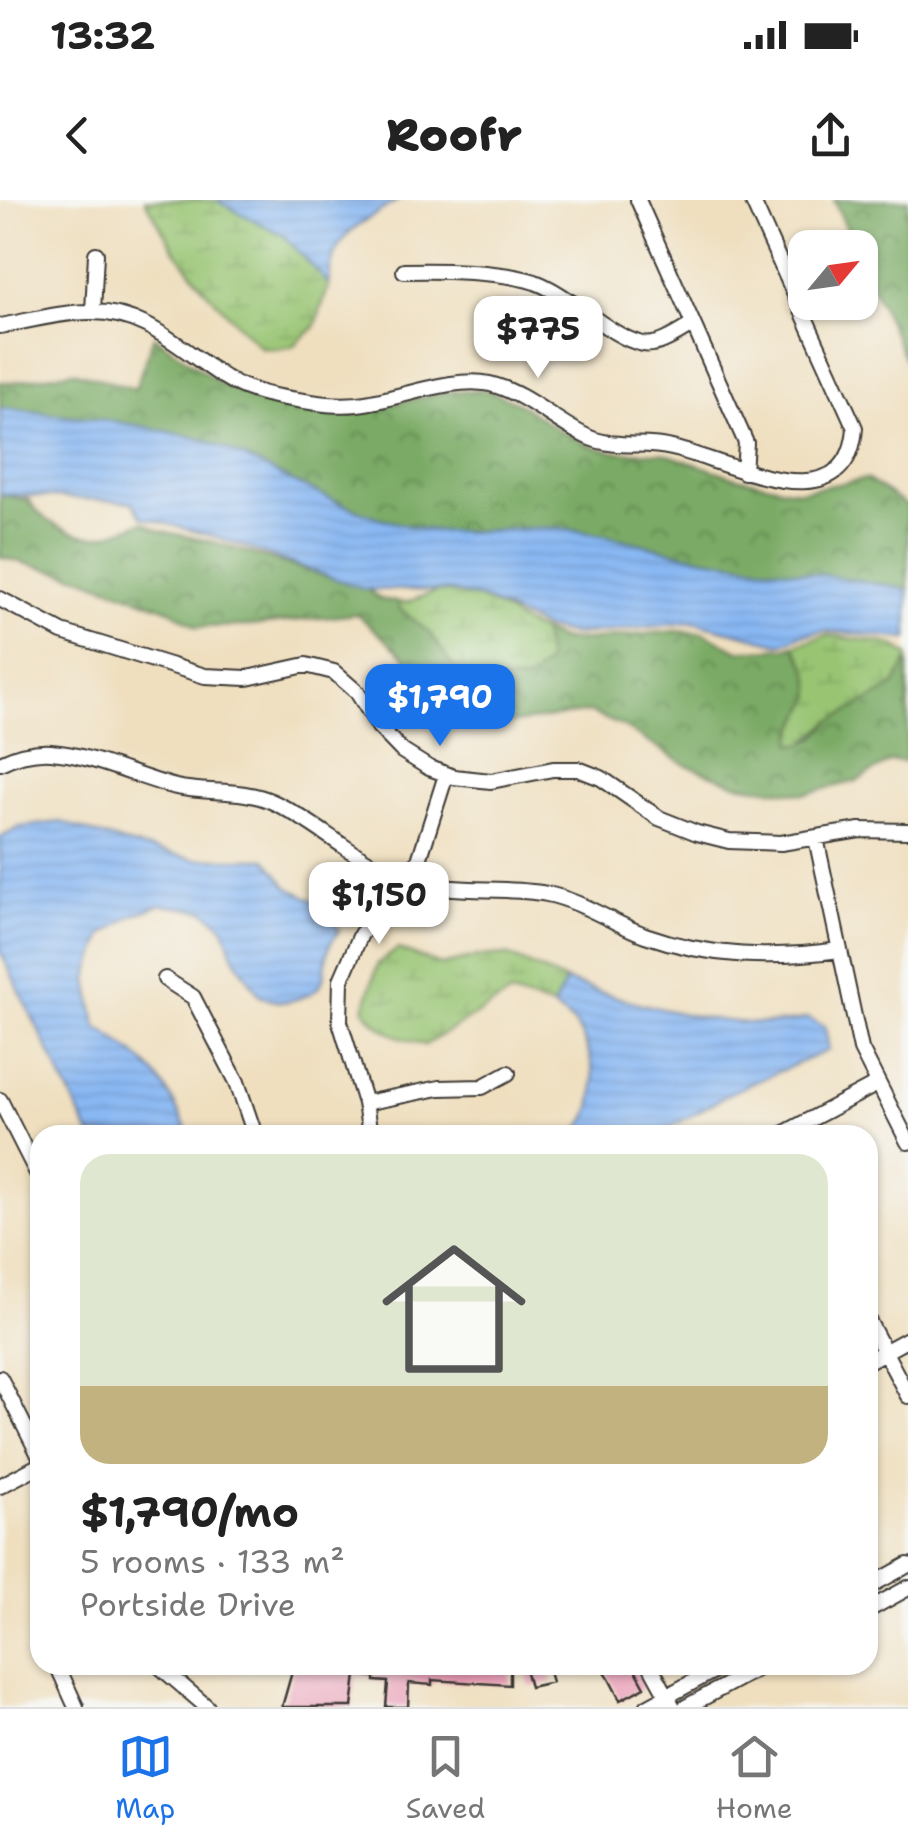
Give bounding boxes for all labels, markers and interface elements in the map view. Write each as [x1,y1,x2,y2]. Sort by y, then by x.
text: 13:32 [50,10,155,61]
text: Roofr [386,105,522,165]
icon: back [50,108,105,163]
icon: share [803,108,858,163]
north arrow [788,230,878,320]
map controls [788,230,878,320]
pin: $775 [479,296,597,381]
text: $775 [496,307,580,350]
pin: $1,790 [359,664,521,749]
text: $1,790 [387,675,493,718]
pin: $1,150 [298,862,460,947]
text: $1,150 [331,873,427,916]
icon: home [364,1219,544,1399]
text: $1,790/mo [80,1484,299,1540]
text: 5 rooms · 133 m² [80,1540,345,1583]
text: Portside Drive [80,1583,296,1626]
tab: Map [115,1729,175,1827]
tab: Saved [406,1729,485,1827]
tab: Home [716,1729,793,1827]

